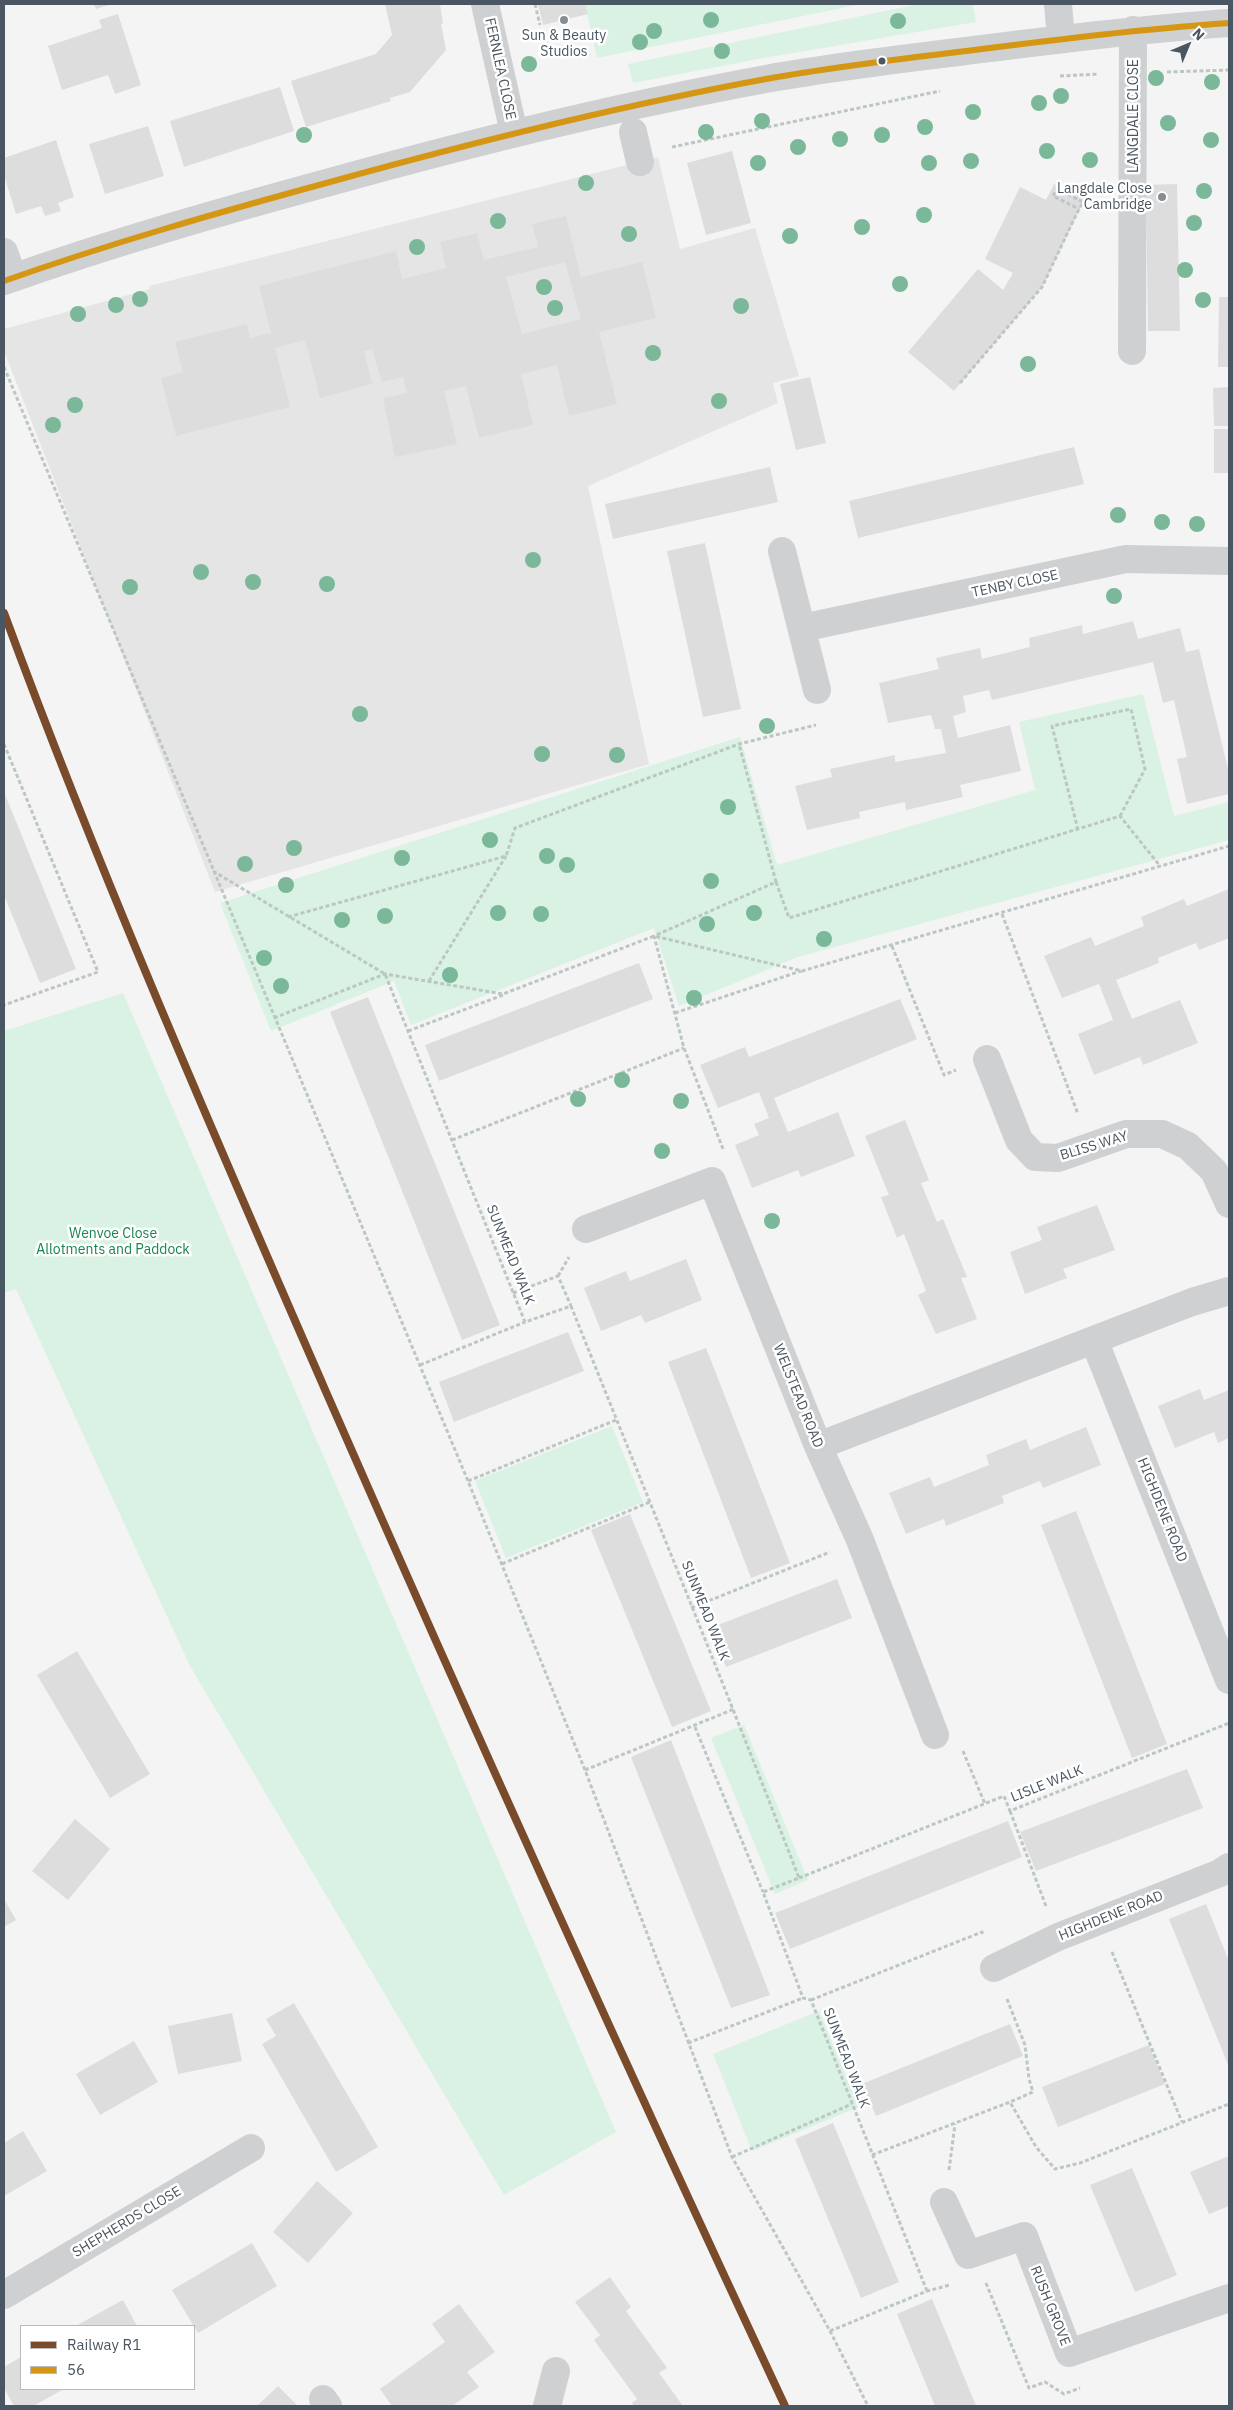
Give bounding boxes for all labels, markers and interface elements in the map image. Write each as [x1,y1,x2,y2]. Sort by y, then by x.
marker: Sun & Beauty Studios [558,14,570,26]
street label: FERNLEA CLOSE [481,16,519,122]
north arrow [1163,20,1213,70]
text: N [1189,24,1209,44]
place label: Sun & Beauty Studios [522,28,606,60]
unlabelled marker [877,56,887,66]
street label: LANGDALE CLOSE [1126,59,1142,173]
place label: Langdale Close Cambridge [1057,181,1152,213]
marker: Langdale Close Cambridge [1156,191,1168,203]
street label: TENBY CLOSE [970,567,1060,601]
street label: BLISS WAY [1058,1128,1130,1164]
street label: SUNMEAD WALK [482,1203,538,1307]
park label: Wenvoe Close Allotments and Paddock [36,1226,190,1258]
street label: WELSTEAD ROAD [770,1342,826,1450]
street label: HIGHDENE ROAD [1133,1455,1191,1565]
street label: SUNMEAD WALK [677,1559,733,1663]
street label: LISLE WALK [1008,1762,1086,1806]
street label: HIGHDENE ROAD [1056,1887,1166,1945]
street label: SUNMEAD WALK [819,2006,873,2110]
street label: SHEPHERDS CLOSE [70,2183,184,2261]
street label: RUSH GROVE [1026,2264,1074,2348]
legend [20,2325,195,2390]
text: Railway R1 [67,2335,141,2354]
text: 56 [67,2360,85,2379]

